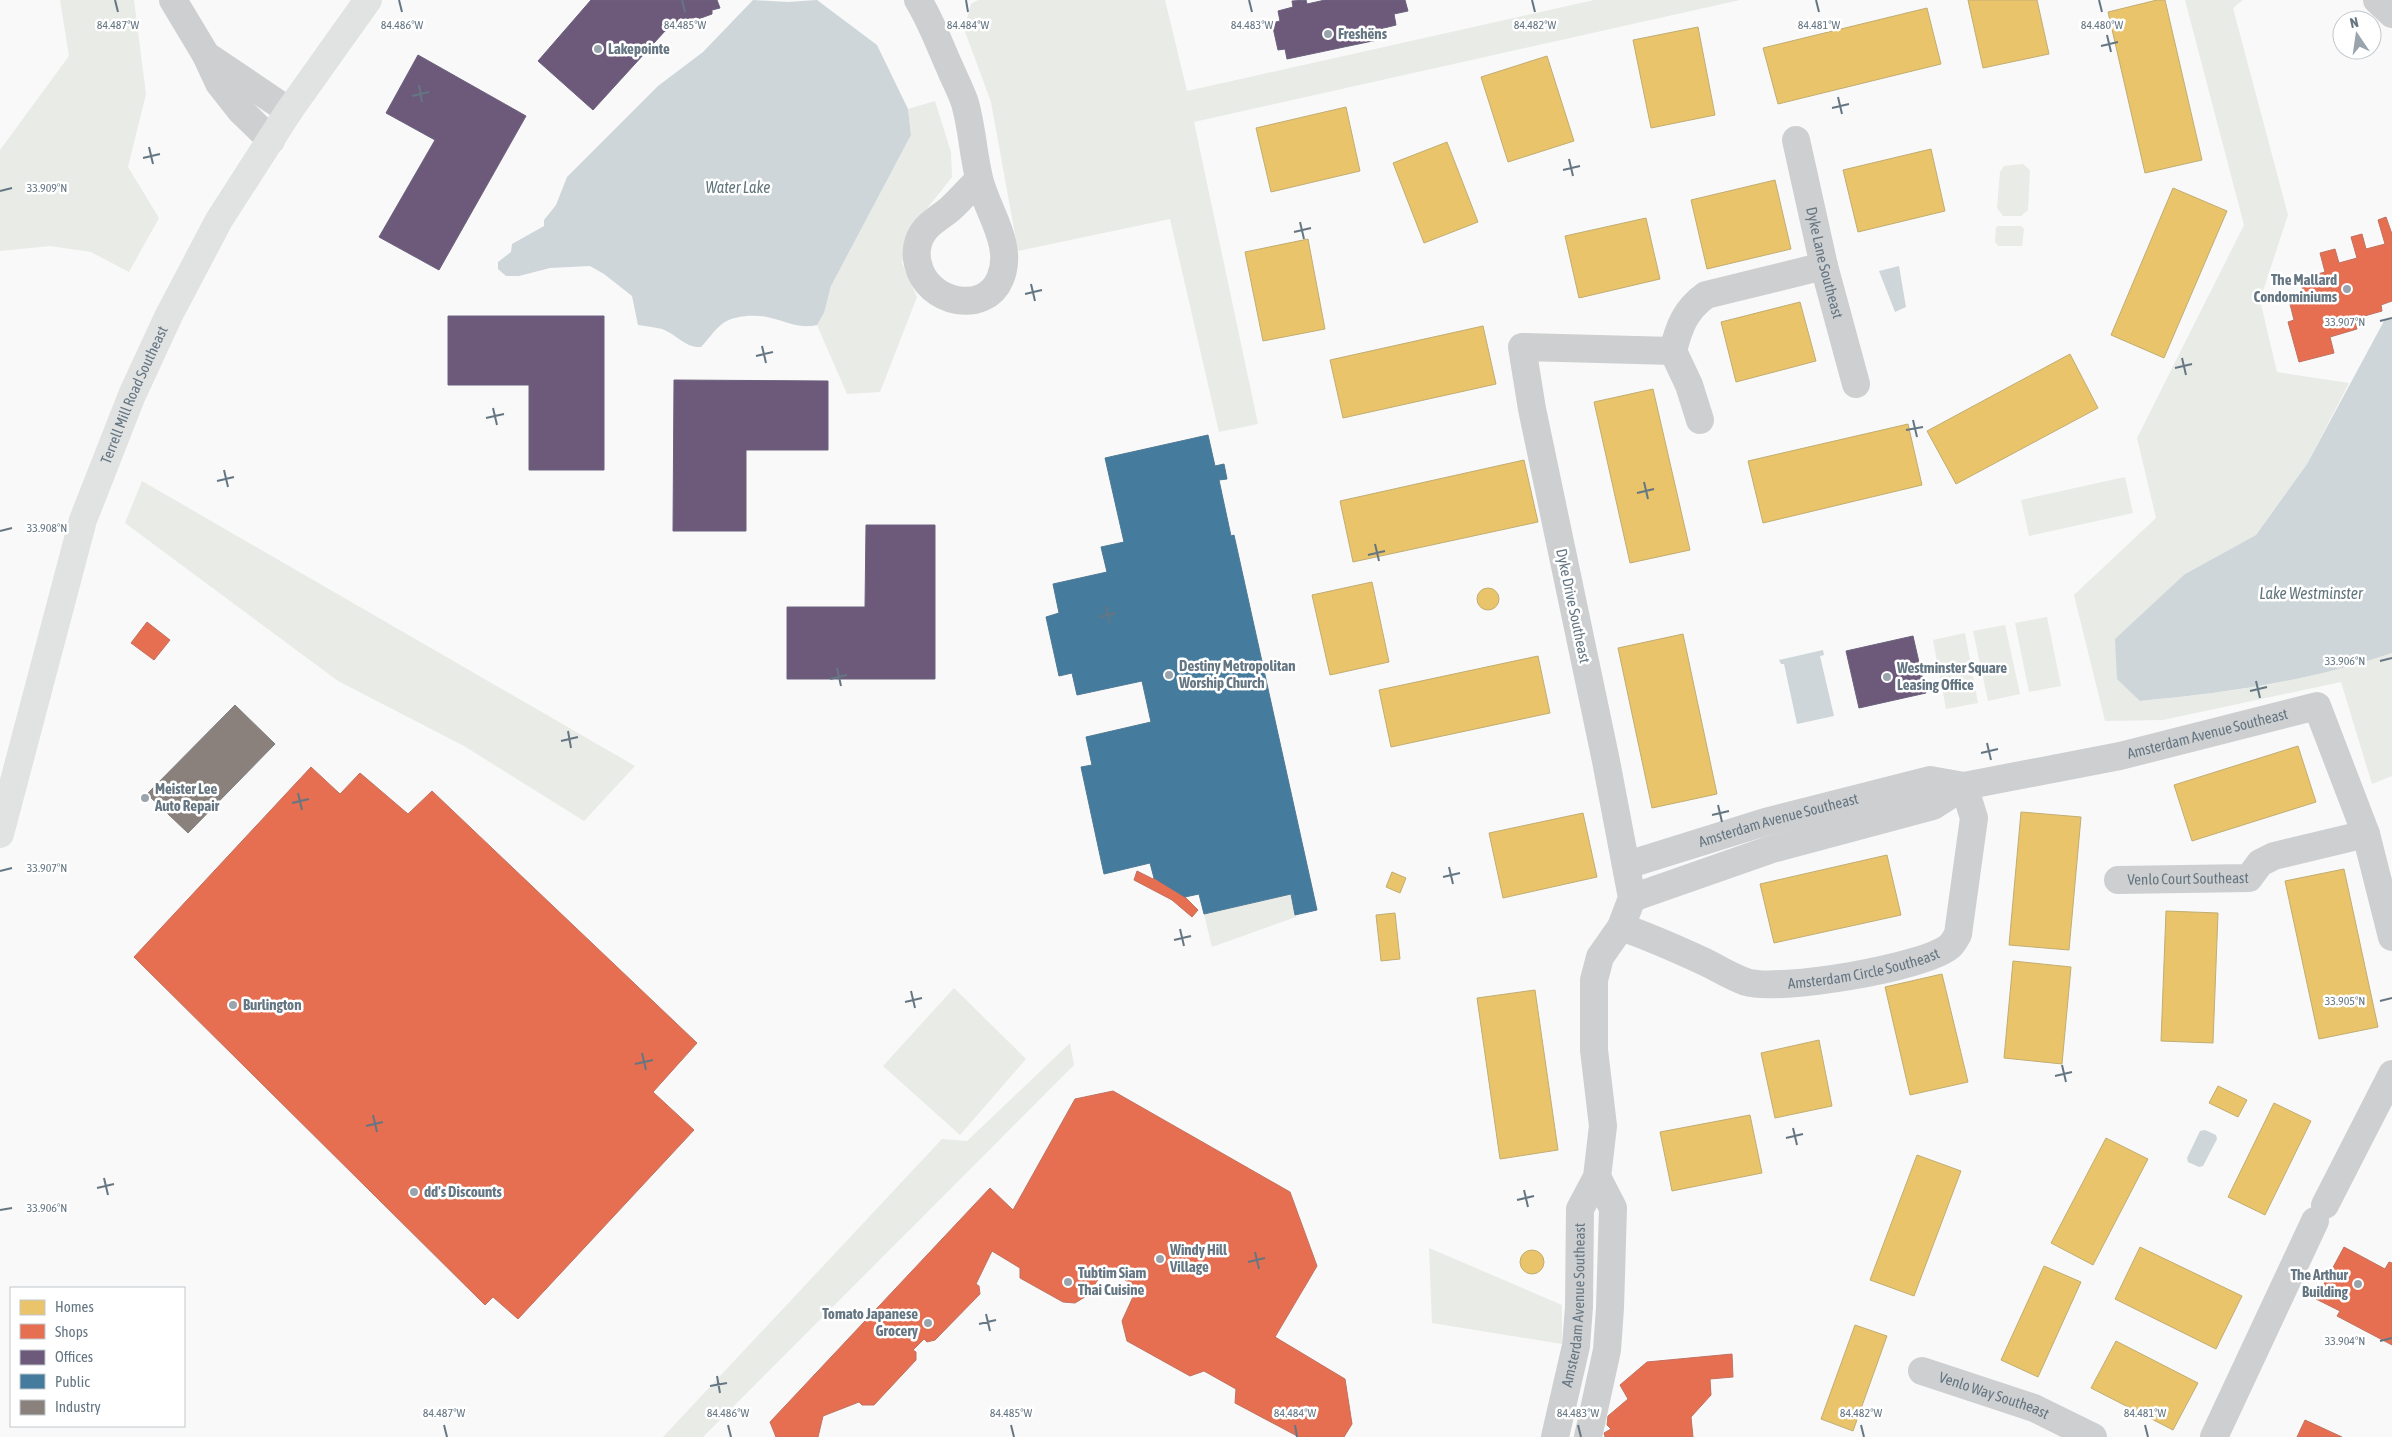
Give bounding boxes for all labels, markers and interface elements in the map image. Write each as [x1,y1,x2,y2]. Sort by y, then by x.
north arrow [2332,10,2382,60]
text: N [2348,14,2360,31]
text: 84.487°W [97,18,139,32]
text: 84.486°W [381,18,423,32]
text: 84.485°W [664,18,706,32]
text: 84.484°W [947,18,989,32]
text: 84.483°W [1231,18,1273,32]
text: 84.482°W [1514,18,1556,32]
text: 84.481°W [1798,18,1840,32]
text: 84.480°W [2081,18,2123,32]
place label: Freshëns [1338,25,1388,42]
marker: Freshëns [1322,28,1334,40]
place label: Lakepointe [608,40,670,57]
marker: Lakepointe [592,43,604,55]
water label: Water Lake [706,178,770,196]
text: 33.909°N [27,181,67,195]
street label: Dyke Lane Southeast [1803,205,1847,320]
place label: The Mallard Condominiums [2253,271,2338,305]
marker: The Mallard Condominiums [2341,283,2353,295]
text: 33.907°N [2325,315,2365,329]
street label: Terrell Mill Road Southeast [97,323,171,466]
text: 33.908°N [27,521,67,535]
street label: Dyke Drive Southeast [1553,547,1594,665]
water label: Lake Westminster [2259,584,2364,602]
text: 33.906°N [2325,654,2365,668]
place label: Destiny Metropolitan Worship Church [1178,657,1296,691]
place label: Westminster Square Leasing Office [1896,659,2007,693]
marker: Destiny Metropolitan Worship Church [1163,669,1175,681]
marker: Westminster Square Leasing Office [1881,671,1893,683]
street label: Amsterdam Avenue Southeast [2125,705,2290,762]
place label: Meister Lee Auto Repair [154,780,220,814]
street label: Amsterdam Avenue Southeast [1696,790,1860,850]
marker: Meister Lee Auto Repair [139,792,151,804]
text: 33.907°N [27,861,67,875]
street label: Venlo Court Southeast [2127,869,2249,888]
street label: Amsterdam Circle Southeast [1787,945,1942,992]
text: 33.905°N [2325,994,2365,1008]
place label: Burlington [243,996,301,1013]
marker: Burlington [227,999,239,1011]
place label: dd's Discounts [424,1183,503,1200]
marker: dd's Discounts [408,1186,420,1198]
text: 33.906°N [27,1201,67,1215]
street label: Amsterdam Avenue Southeast [1558,1223,1588,1389]
place label: Windy Hill Village [1169,1241,1228,1275]
marker: Windy Hill Village [1154,1253,1166,1265]
place label: Tubtim Siam Thai Cuisine [1078,1264,1147,1298]
place label: The Arthur Building [2291,1266,2349,1300]
marker: Tubtim Siam Thai Cuisine [1062,1276,1074,1288]
marker: The Arthur Building [2352,1278,2364,1290]
legend [10,1287,185,1427]
text: Homes [55,1298,94,1315]
place label: Tomato Japanese Grocery [822,1305,919,1339]
marker: Tomato Japanese Grocery [922,1317,934,1329]
text: Shops [55,1323,88,1340]
text: 33.904°N [2325,1334,2365,1348]
text: Offices [55,1348,93,1365]
street label: Venlo Way Southeast [1937,1368,2052,1422]
text: Public [55,1373,90,1390]
text: Industry [55,1398,101,1415]
text: 84.487°W [423,1406,465,1420]
text: 84.486°W [707,1406,749,1420]
text: 84.485°W [990,1406,1032,1420]
text: 84.484°W [1274,1406,1316,1420]
text: 84.483°W [1557,1406,1599,1420]
text: 84.482°W [1840,1406,1882,1420]
text: 84.481°W [2124,1406,2166,1420]

